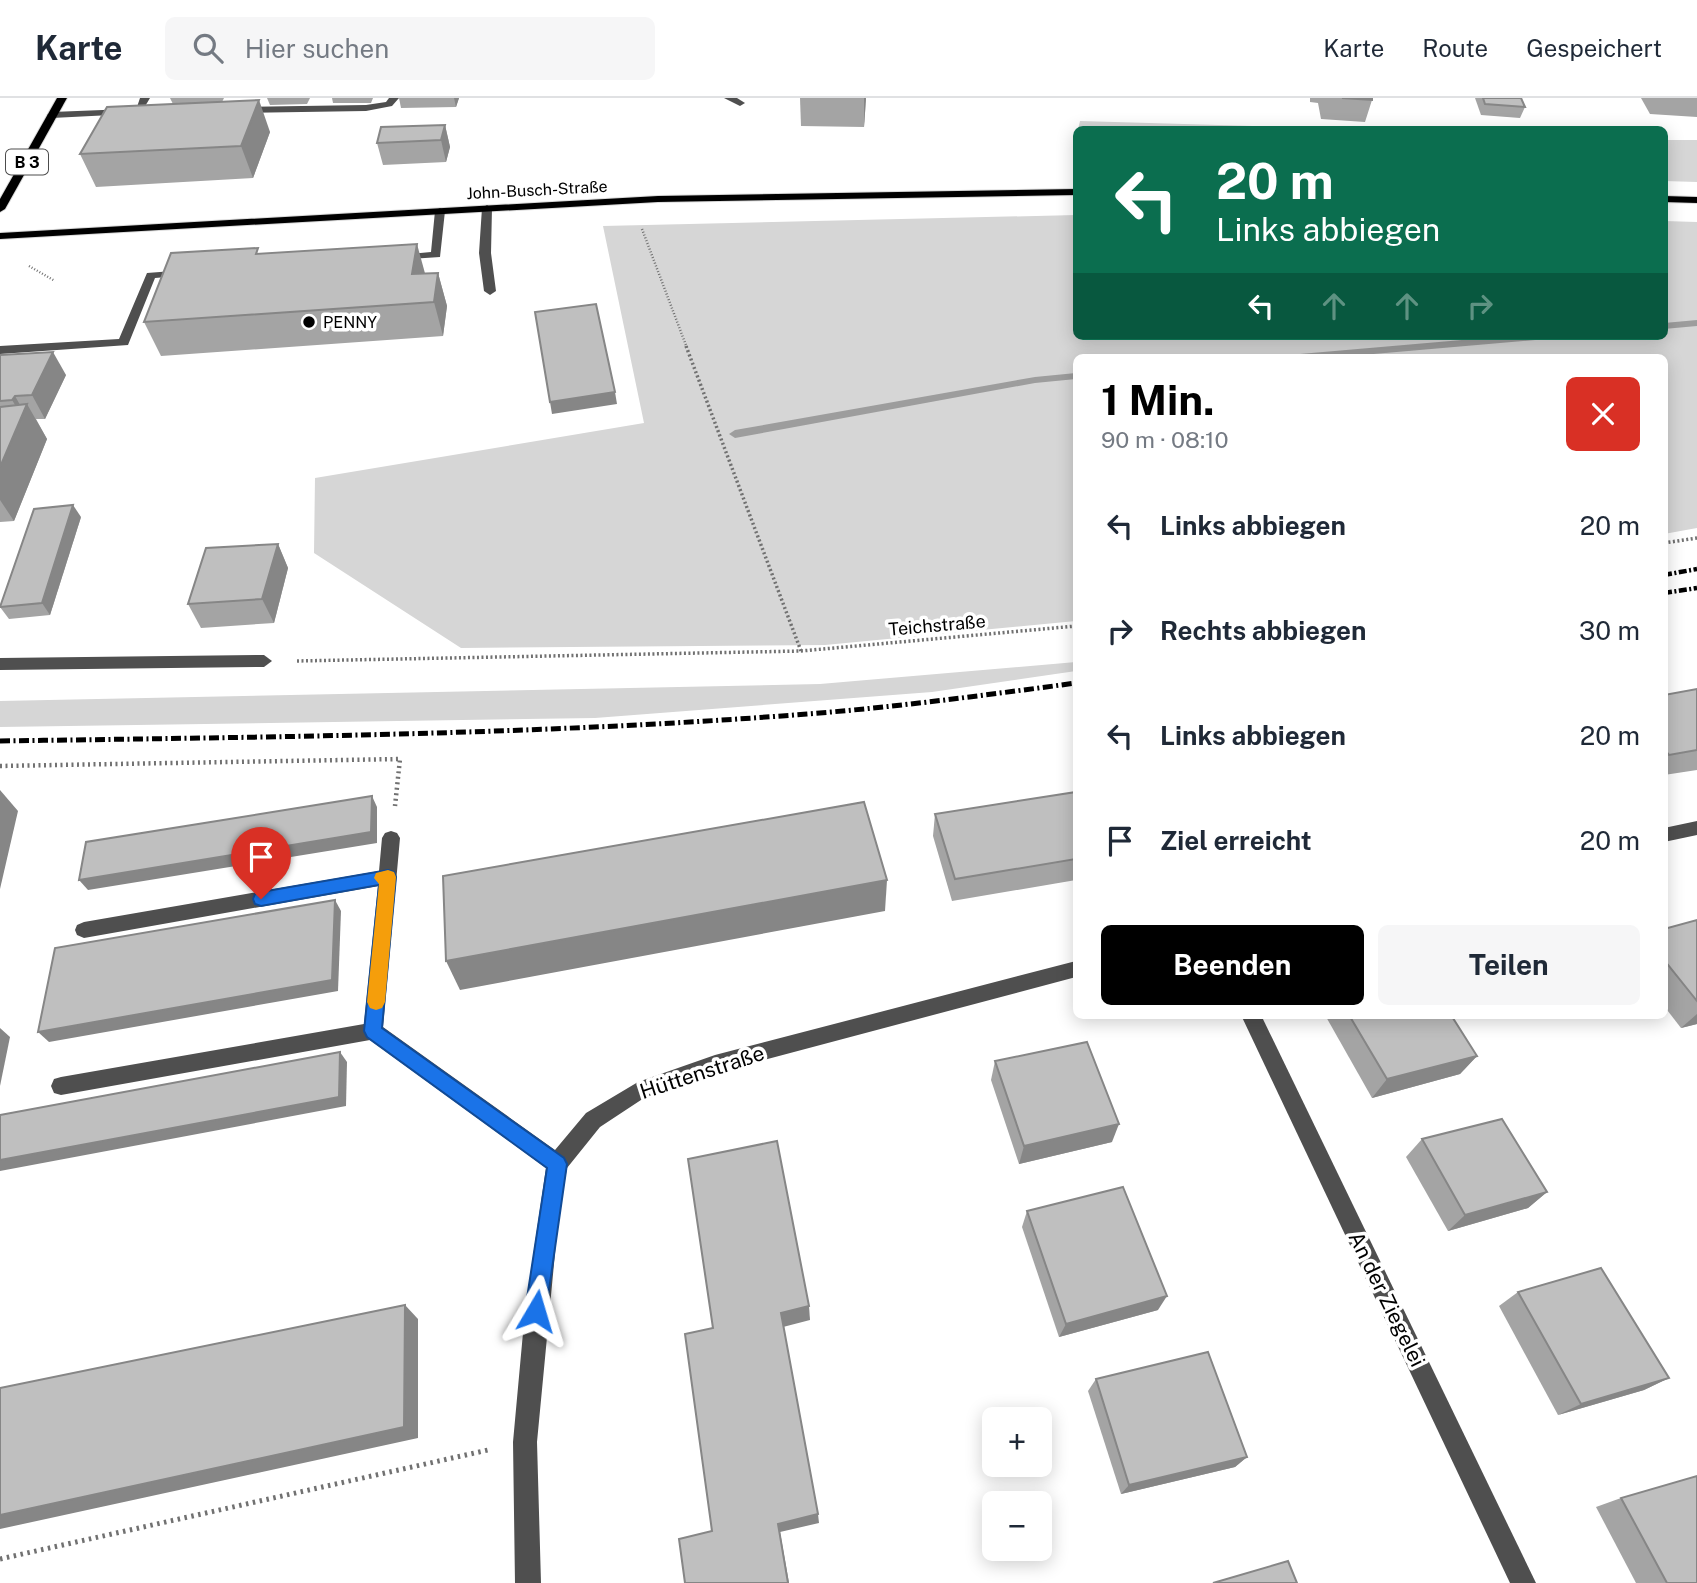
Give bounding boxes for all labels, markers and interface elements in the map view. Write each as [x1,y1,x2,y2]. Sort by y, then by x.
search box [165,17,655,80]
text: Karte [35,29,123,67]
icon: search [189,29,227,67]
text: Hier suchen [245,33,389,64]
text: Karte [1323,34,1384,62]
text: Route [1422,34,1488,62]
text: Gespeichert [1526,34,1662,62]
road number: B 3 [6,150,48,174]
text: 20 m [1216,152,1334,210]
icon: left [1101,154,1192,245]
street label: John-Busch-Straße [466,177,608,203]
text: Links abbiegen [1216,211,1440,248]
icon: left [1242,287,1280,325]
icon: ahead [1315,287,1353,325]
icon: ahead [1388,287,1426,325]
icon: right [1461,287,1499,325]
place label: PENNY [323,313,377,332]
marker: PENNY [301,314,317,330]
text: 1 Min. [1101,375,1215,424]
button: close [1566,377,1640,451]
text: 90 m · 08:10 [1101,426,1229,453]
icon: left [1101,507,1139,545]
text: Links abbiegen [1160,510,1346,541]
text: 20 m [1580,510,1640,541]
street label: Teichstraße [888,610,986,640]
icon: right [1101,612,1139,650]
text: Rechts abbiegen [1160,615,1366,646]
text: 30 m [1579,615,1640,646]
icon: left [1101,717,1139,755]
text: Links abbiegen [1160,720,1346,751]
text: 20 m [1580,720,1640,751]
icon: arrive [1101,822,1139,860]
text: Ziel erreicht [1160,825,1312,856]
text: 20 m [1580,825,1640,856]
pin [231,827,291,899]
icon: arrive [242,838,280,876]
button: Beenden [1101,925,1364,1005]
button: Teilen [1378,925,1640,1005]
street label: Hüttenstraße [637,1040,767,1104]
street label: An der Ziegelei [1344,1227,1430,1371]
position arrow [499,1274,573,1348]
map controls [982,1407,1052,1561]
button: + [982,1407,1052,1477]
button: − [982,1491,1052,1561]

